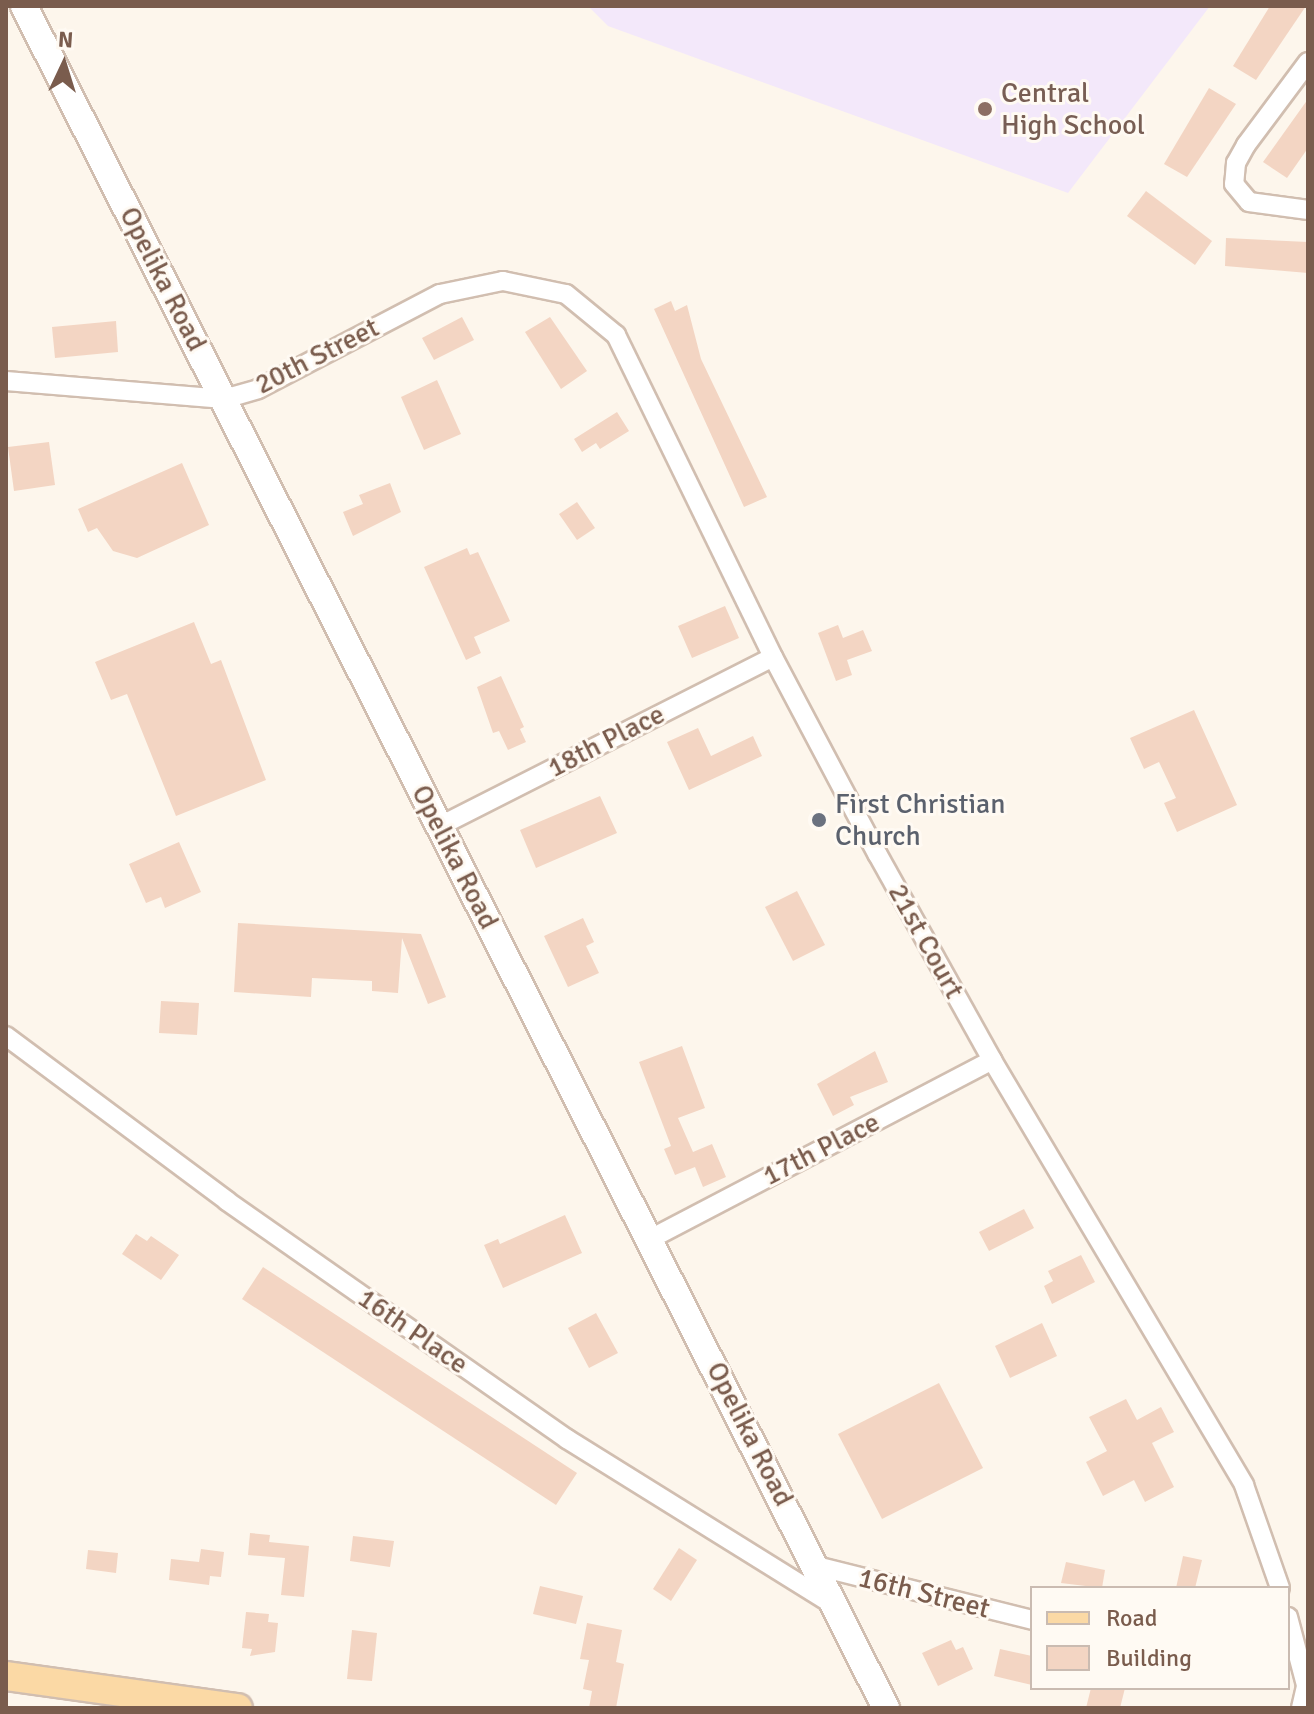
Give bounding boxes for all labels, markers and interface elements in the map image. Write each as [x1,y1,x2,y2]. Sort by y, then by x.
north arrow [24,24,104,104]
text: N [57,26,74,54]
place label: Central High School [1001,76,1145,142]
marker: Central High School [976,100,994,118]
street label: Opelika Road [112,201,214,357]
street label: 20th Street [249,311,385,401]
street label: 18th Place [542,697,670,785]
street label: Opelika Road [404,779,506,935]
place label: First Christian Church [835,787,1006,853]
marker: First Christian Church [810,811,828,829]
street label: 21st Court [881,878,971,1004]
street label: 17th Place [757,1105,885,1193]
street label: 16th Place [351,1281,475,1381]
street label: Opelika Road [699,1356,801,1512]
street label: 16th Street [855,1560,993,1626]
legend [1030,1586,1290,1690]
text: Road [1106,1603,1157,1633]
text: Building [1106,1643,1192,1673]

